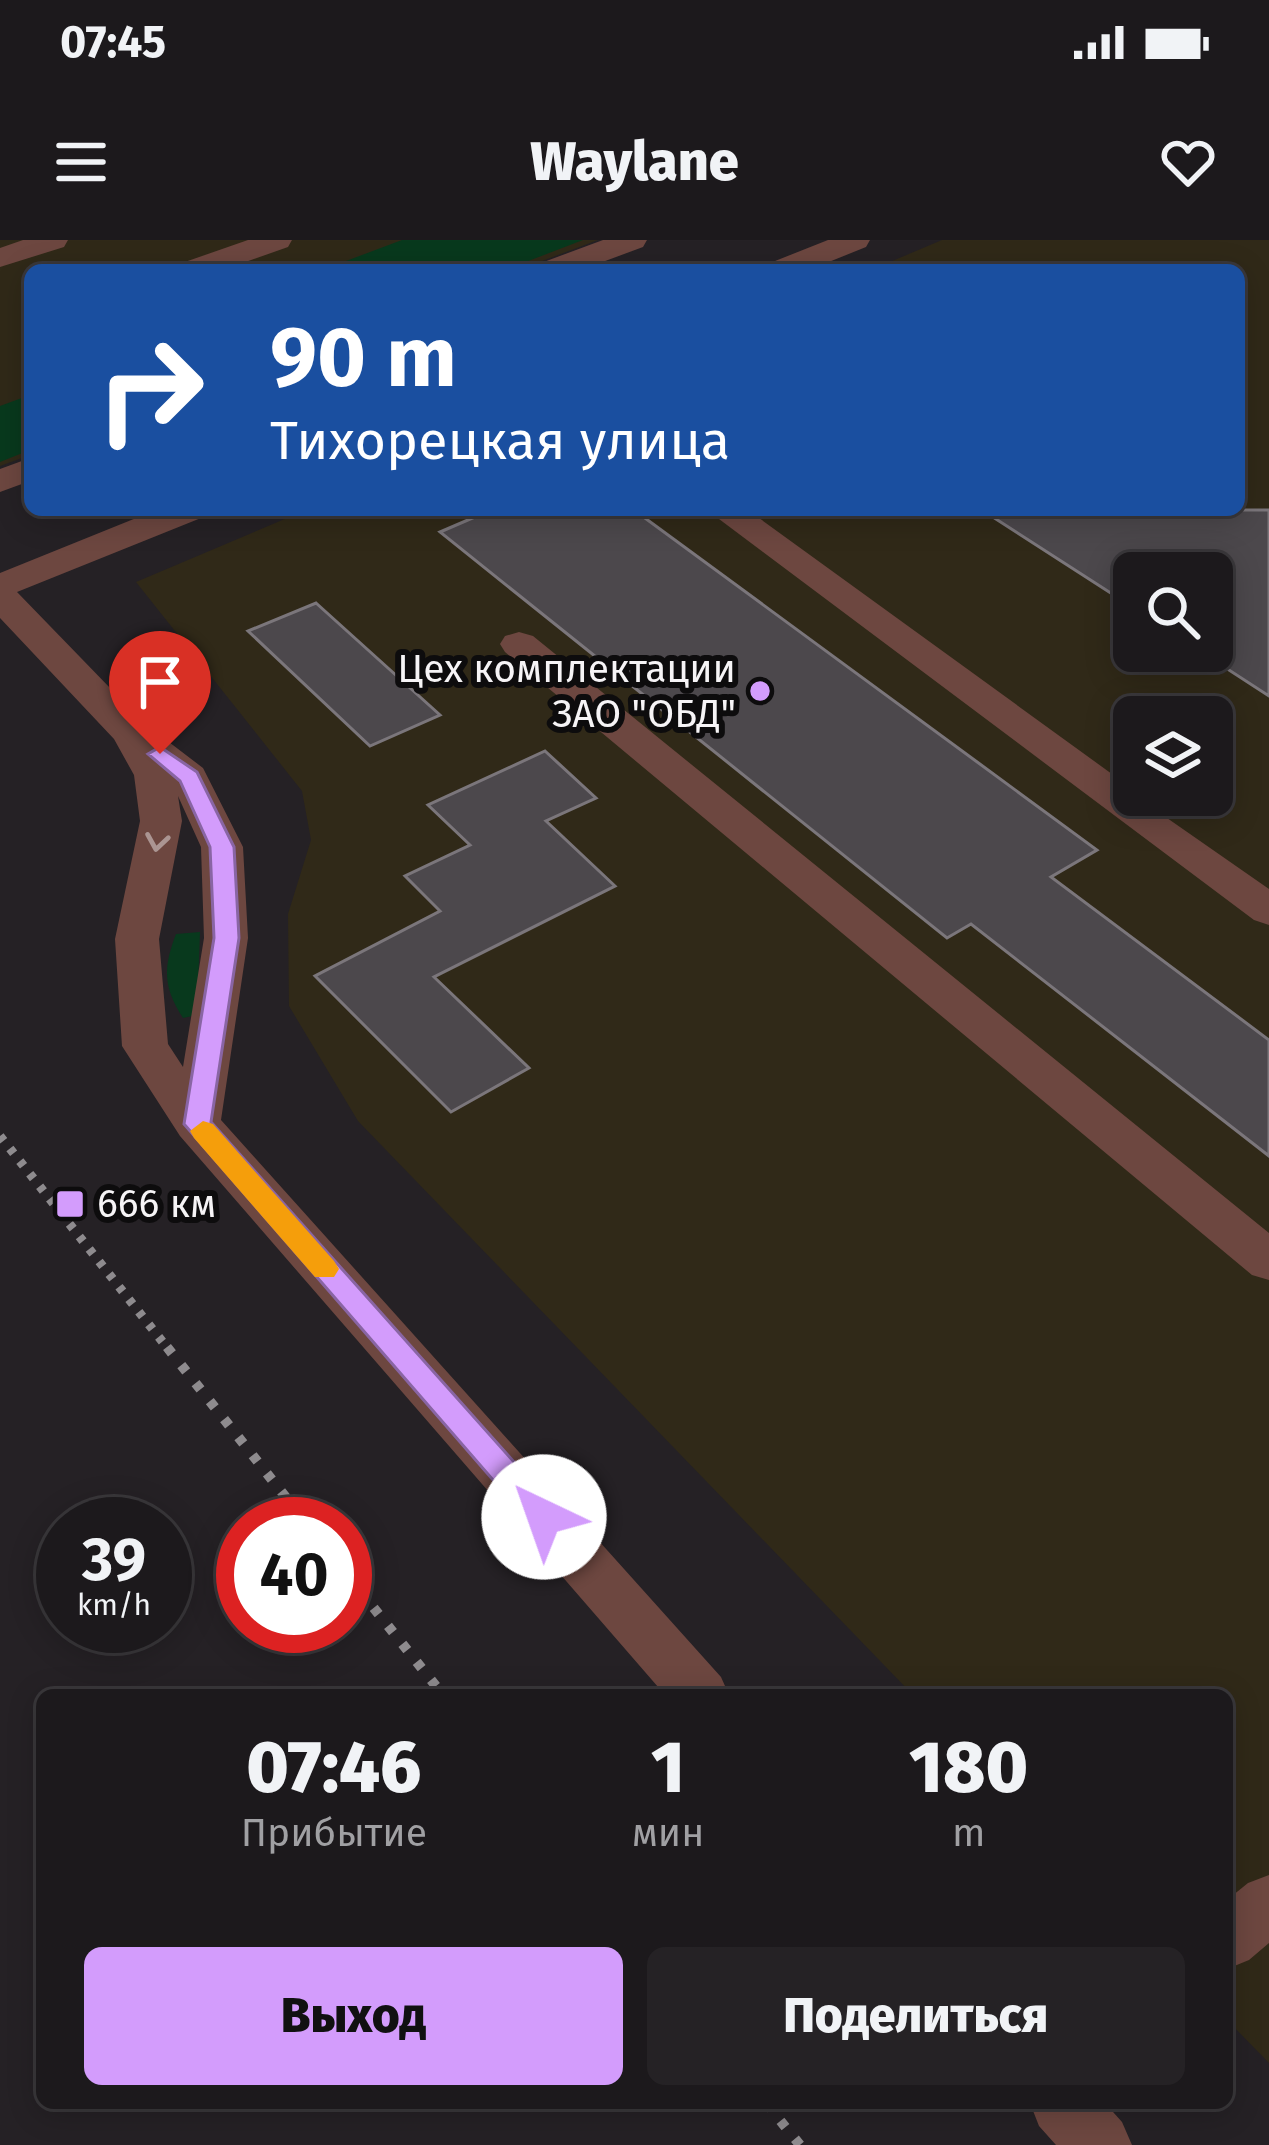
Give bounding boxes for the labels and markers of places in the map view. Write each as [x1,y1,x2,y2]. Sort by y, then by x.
pin [109,631,211,754]
place label: Цех комплектации ЗАО "ОБД" [397,646,736,737]
marker: Цех комплектации ЗАО "ОБД" [747,678,773,704]
place label: 666 км [97,1181,216,1227]
marker: 666 км [54,1188,86,1220]

